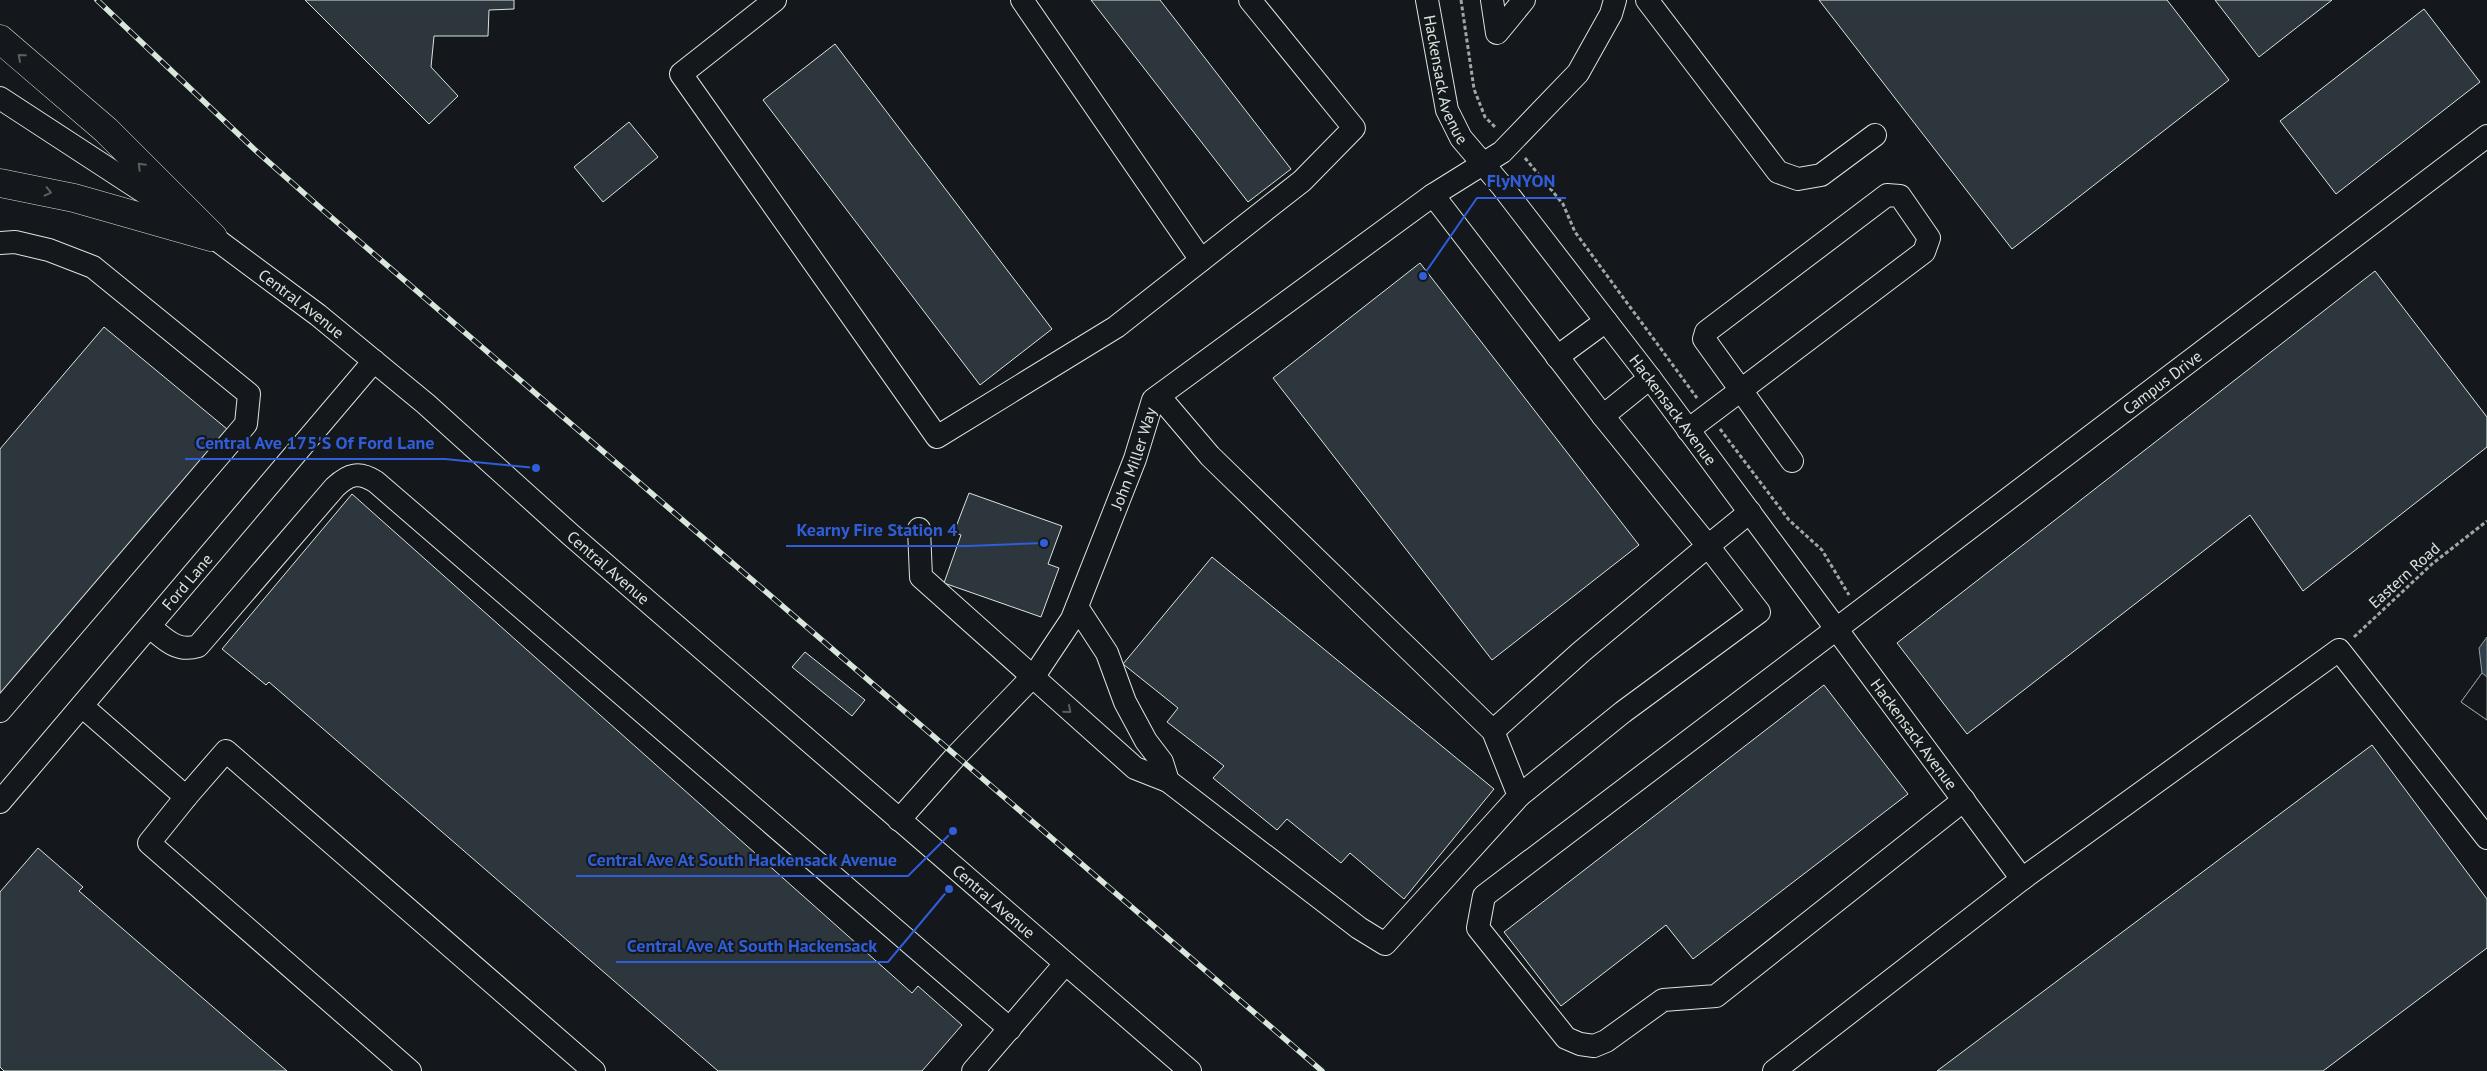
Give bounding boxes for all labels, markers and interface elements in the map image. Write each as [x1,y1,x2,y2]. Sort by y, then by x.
street label: Hackensack Avenue [1420,13,1472,149]
one-way arrow [17,53,26,62]
one-way arrow [138,162,147,171]
callout: FlyNYON [1477,165,1566,198]
text: FlyNYON [1487,169,1555,192]
one-way arrow [43,186,52,197]
street label: Central Avenue [255,264,348,343]
street label: Campus Drive [2119,346,2206,419]
street label: Hackensack Avenue [1625,350,1721,469]
street label: John Miller Way [1106,404,1160,513]
callout: Central Ave 175'S Of Ford Lane [185,426,445,459]
text: Central Ave 175'S Of Ford Lane [195,431,435,454]
callout: Kearny Fire Station 4 [786,513,968,546]
text: Kearny Fire Station 4 [796,518,958,541]
street label: Central Avenue [563,526,654,609]
street label: Eastern Road [2364,538,2444,612]
street label: Ford Lane [157,549,217,614]
street label: Hackensack Avenue [1867,675,1962,793]
one-way arrow [1063,704,1072,713]
callout: Central Ave At South Hackensack Avenue [576,843,908,876]
text: Central Ave At South Hackensack Avenue [587,848,897,871]
street label: Central Avenue [949,860,1039,942]
callout: Central Ave At South Hackensack [616,929,888,962]
text: Central Ave At South Hackensack [627,934,877,957]

